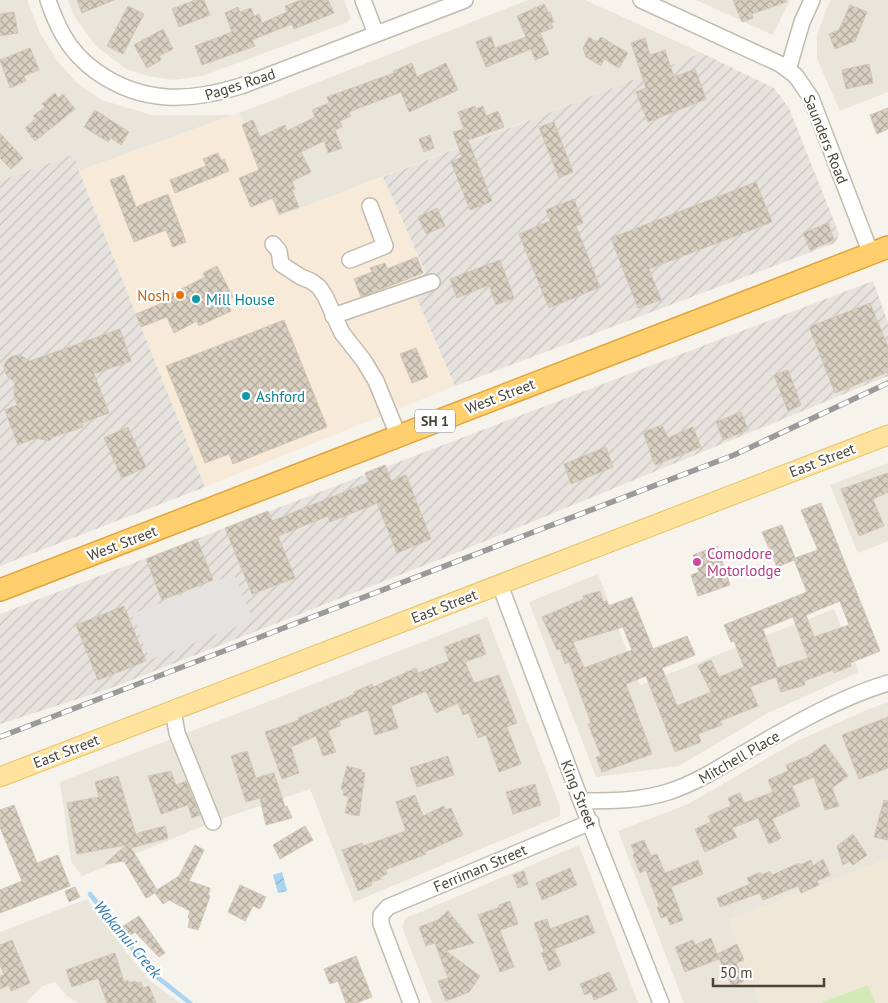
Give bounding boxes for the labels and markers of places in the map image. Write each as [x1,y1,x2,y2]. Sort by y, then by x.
place label: Nosh [137,286,170,305]
marker: Nosh [174,289,186,301]
place label: Mill House [206,290,275,309]
marker: Mill House [190,293,202,305]
place label: Ashford [256,387,305,406]
marker: Ashford [240,390,252,402]
place label: Comodore Motorlodge [707,544,781,580]
marker: Comodore Motorlodge [691,556,703,568]

